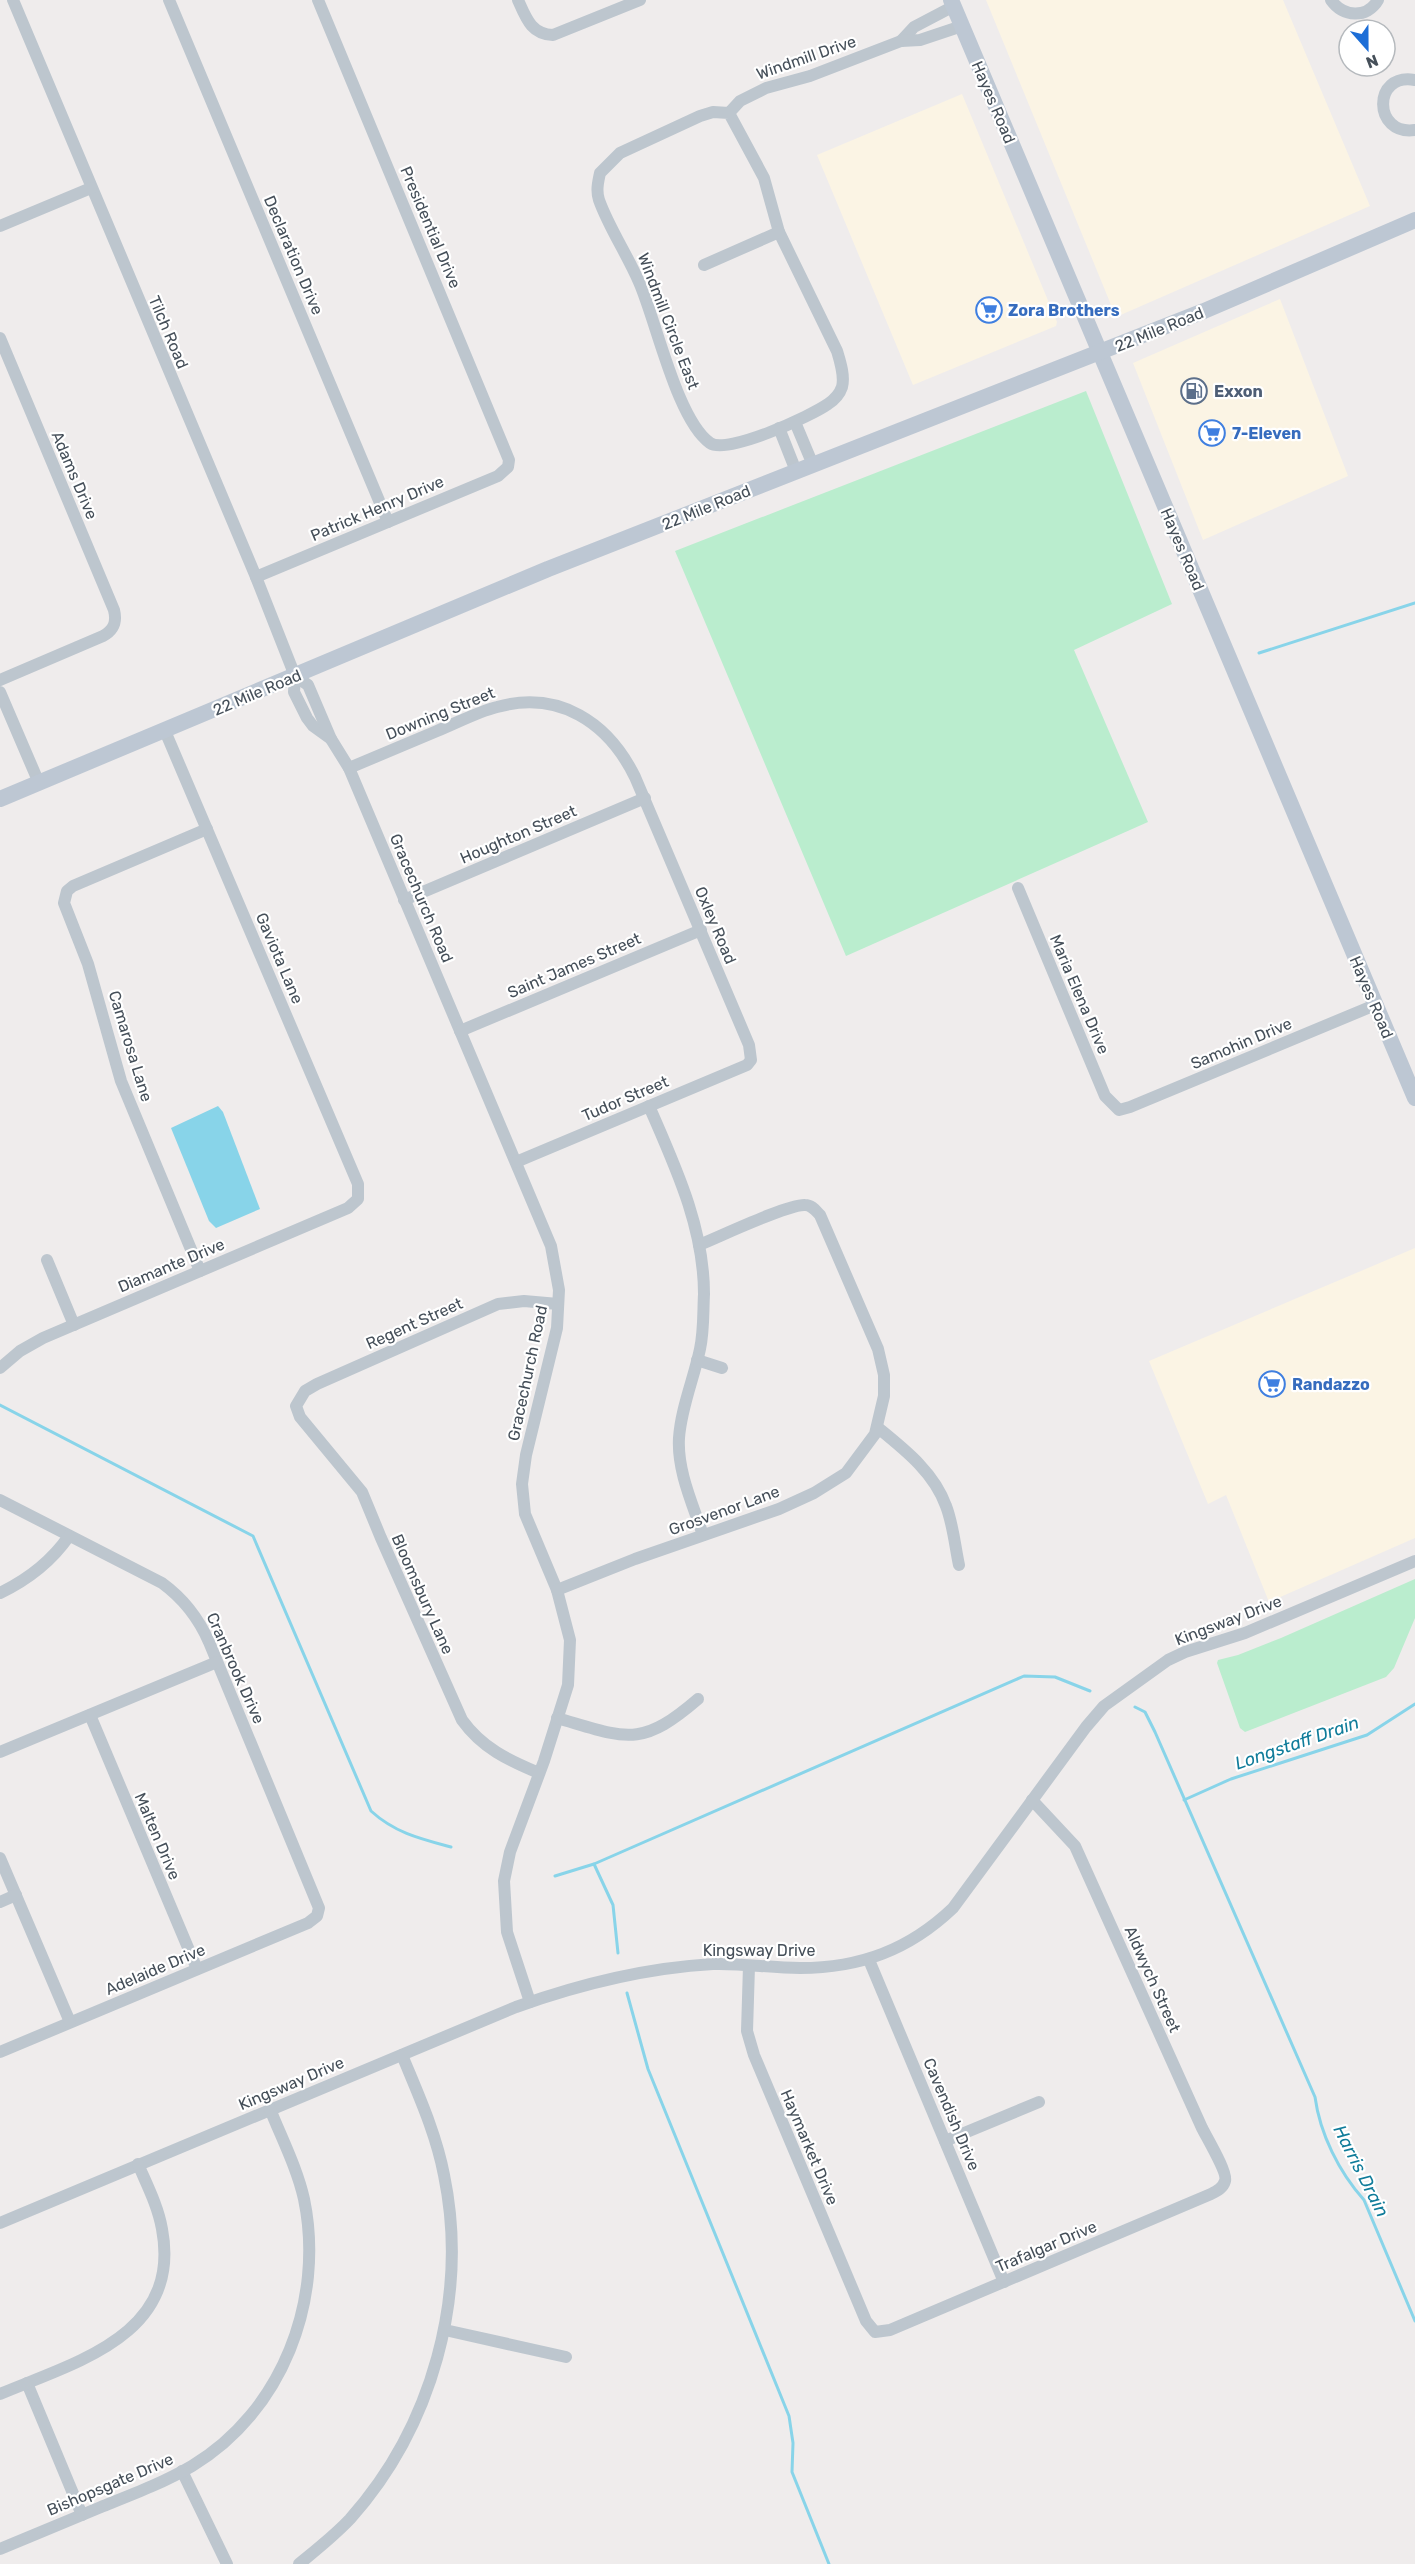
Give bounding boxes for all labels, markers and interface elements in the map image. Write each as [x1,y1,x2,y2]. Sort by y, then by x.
north arrow [1337,18,1397,78]
street label: Windmill Drive [754,32,859,83]
text: N [1363,51,1381,72]
street label: Hayes Road [968,58,1019,146]
street label: Presidential Drive [396,163,465,291]
street label: Declaration Drive [260,193,327,318]
street label: Windmill Circle East [634,250,703,392]
street label: Tilch Road [145,293,192,372]
supermarket icon: Zora Brothers [974,295,1004,325]
place label: Zora Brothers [1008,301,1120,320]
street label: 22 Mile Road [1112,303,1206,356]
fuel station icon: Exxon [1179,376,1209,406]
place label: Exxon [1214,382,1263,401]
supermarket icon: 7-Eleven [1197,418,1227,448]
place label: 7-Eleven [1232,424,1301,443]
street label: Adams Drive [47,428,102,522]
street label: Patrick Henry Drive [308,472,447,545]
street label: 22 Mile Road [659,481,753,534]
street label: Hayes Road [1157,505,1208,593]
street label: 22 Mile Road [210,665,304,720]
street label: Downing Street [383,683,497,744]
street label: Houghton Street [457,801,579,868]
street label: Gracechurch Road [386,831,457,965]
street label: Oxley Road [691,884,740,967]
street label: Gaviota Lane [252,910,307,1007]
street label: Saint James Street [505,929,644,1002]
street label: Maria Elena Drive [1046,932,1113,1057]
street label: Hayes Road [1346,953,1397,1041]
street label: Camarosa Lane [105,988,156,1104]
street label: Samohin Drive [1188,1014,1295,1073]
street label: Tudor Street [579,1072,671,1125]
street label: Diamante Drive [115,1234,227,1296]
street label: Regent Street [363,1294,466,1353]
street label: Gracechurch Road [504,1304,551,1443]
supermarket icon: Randazzo [1257,1369,1287,1399]
place label: Randazzo [1292,1375,1370,1394]
street label: Grosvenor Lane [666,1482,782,1539]
street label: Bloomsbury Lane [388,1531,458,1657]
street label: Kingsway Drive [1172,1591,1284,1650]
street label: Cranbrook Drive [203,1610,269,1727]
water label: Longstaff Drain [1232,1711,1362,1775]
street label: Malten Drive [131,1790,184,1883]
street label: Aldwych Street [1121,1923,1184,2035]
street label: Adelaide Drive [102,1940,208,1999]
street label: Kingsway Drive [703,1941,815,1960]
street label: Kingsway Drive [236,2053,347,2114]
street label: Cavendish Drive [919,2055,984,2173]
street label: Haymarket Drive [777,2087,842,2208]
water label: Harris Drain [1328,2121,1394,2221]
street label: Trafalgar Drive [993,2217,1100,2276]
street label: Bishopsgate Drive [44,2449,176,2520]

